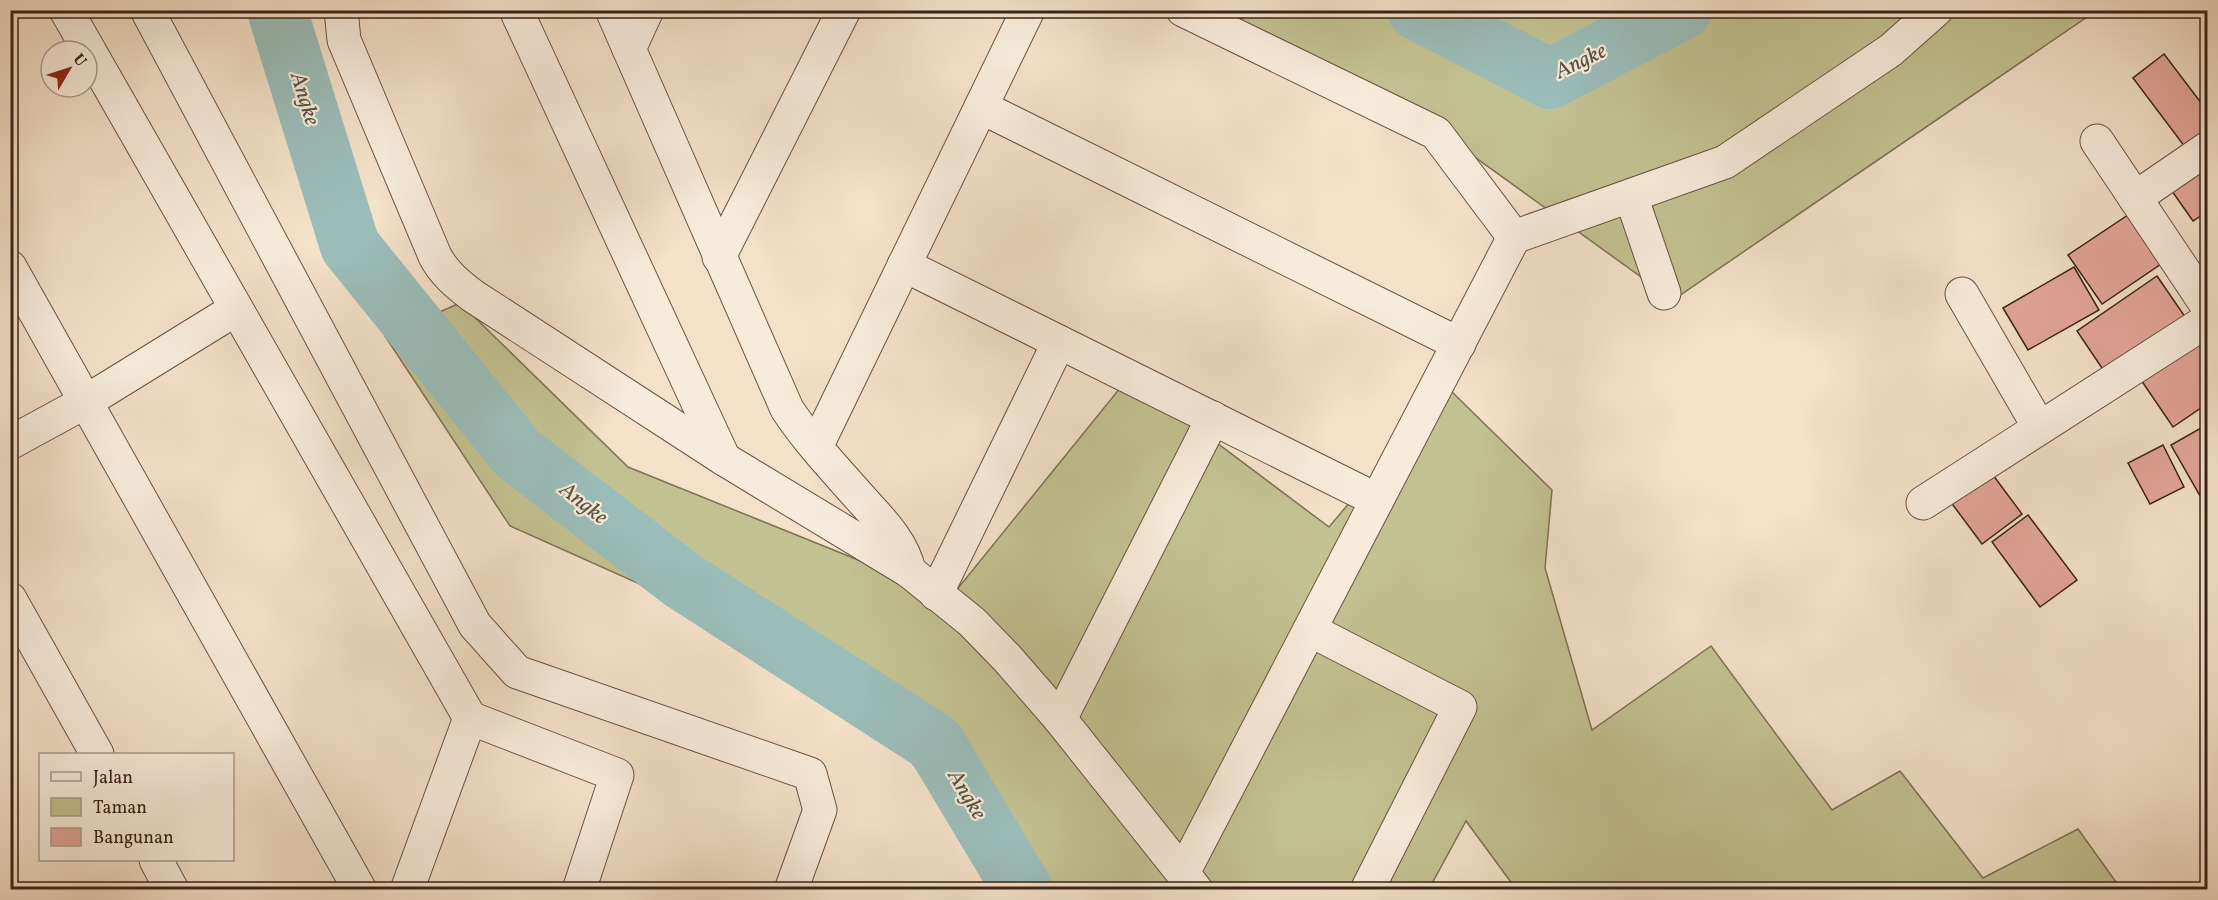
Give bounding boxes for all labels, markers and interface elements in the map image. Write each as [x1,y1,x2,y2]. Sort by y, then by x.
water label: Angke [1549,36,1612,88]
north arrow [39,39,99,99]
text: U [67,50,91,72]
water label: Angke [281,68,327,129]
water label: Angke [551,475,614,533]
legend [39,753,234,861]
water label: Angke [938,763,993,826]
text: Jalan [93,766,133,791]
text: Taman [93,796,147,821]
text: Bangunan [93,826,174,851]

